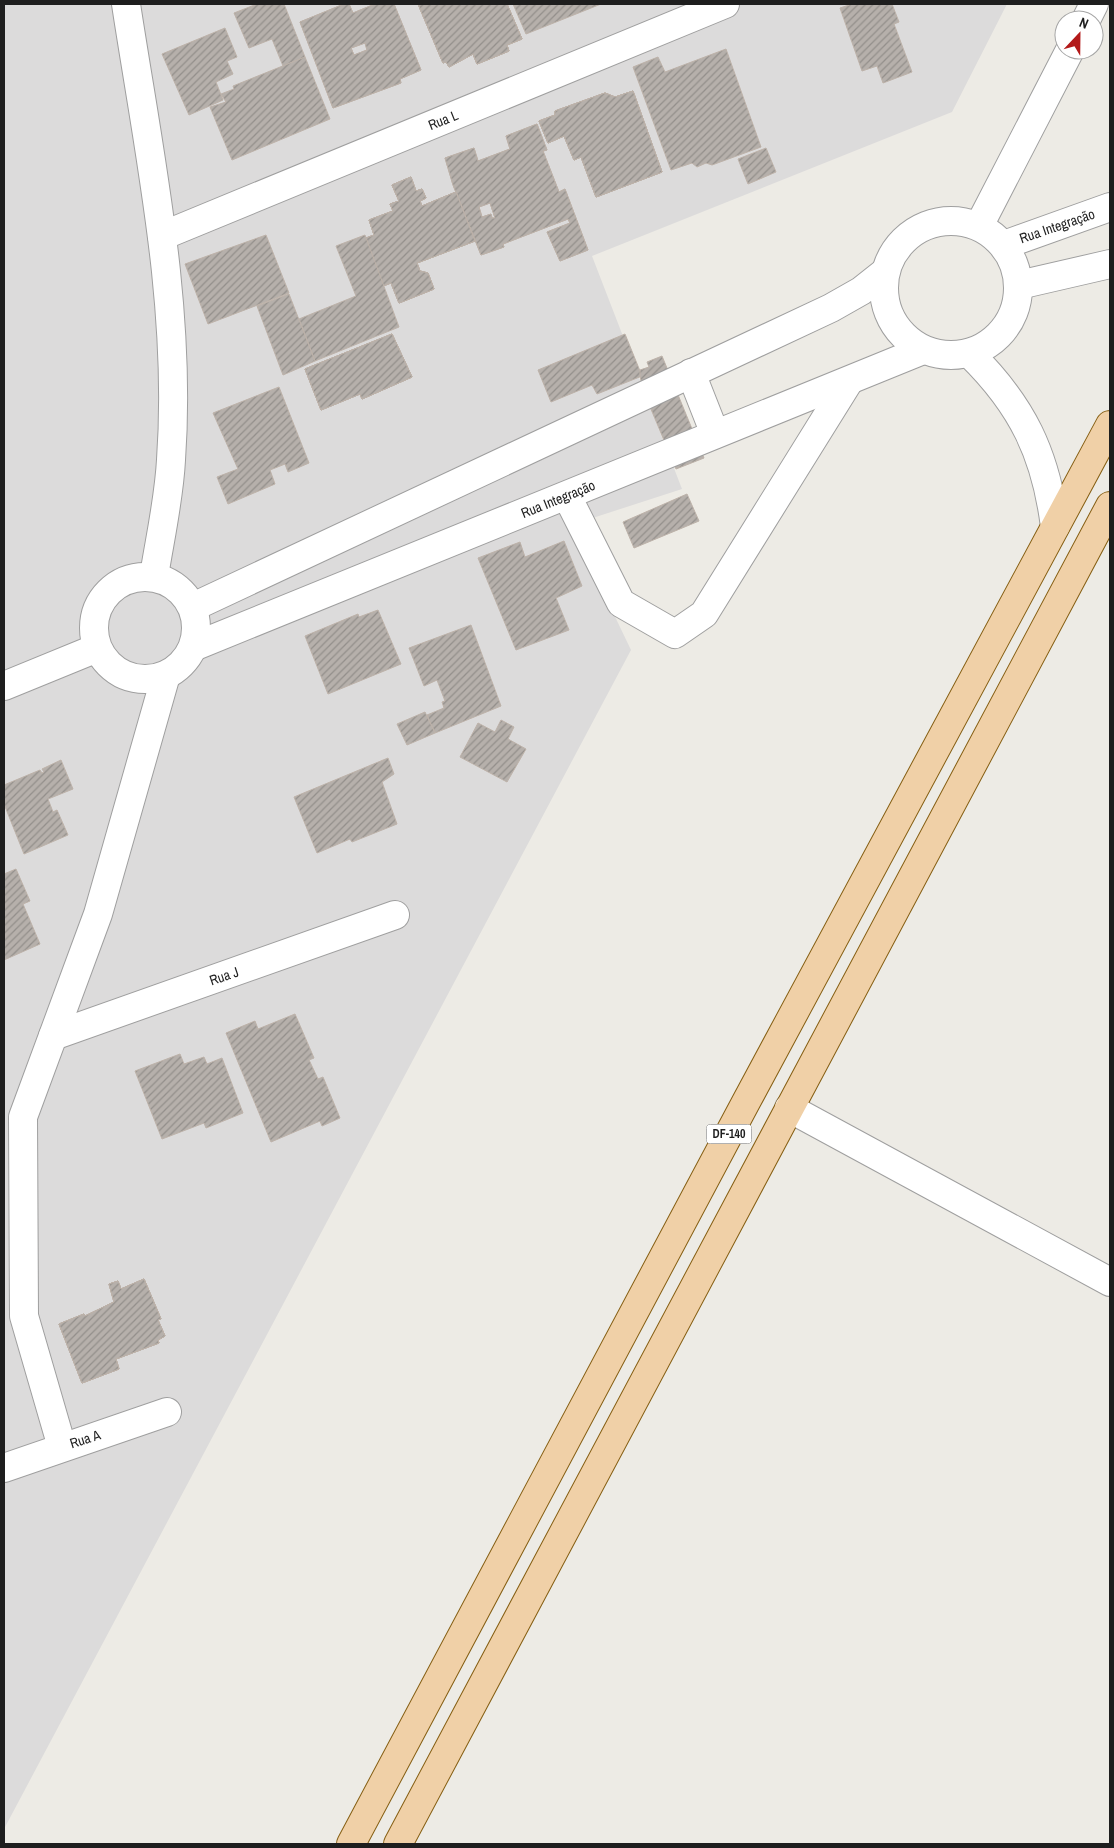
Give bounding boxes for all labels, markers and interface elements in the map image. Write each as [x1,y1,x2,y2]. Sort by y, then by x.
north arrow [1054,10,1104,60]
text: N [1077,13,1091,33]
street label: Rua L [425,106,461,134]
street label: Rua Integração [1017,205,1097,247]
street label: Rua Integração [518,476,598,522]
street label: Rua J [207,963,241,989]
road number: DF-140 [706,1124,752,1144]
street label: Rua A [67,1426,103,1452]

